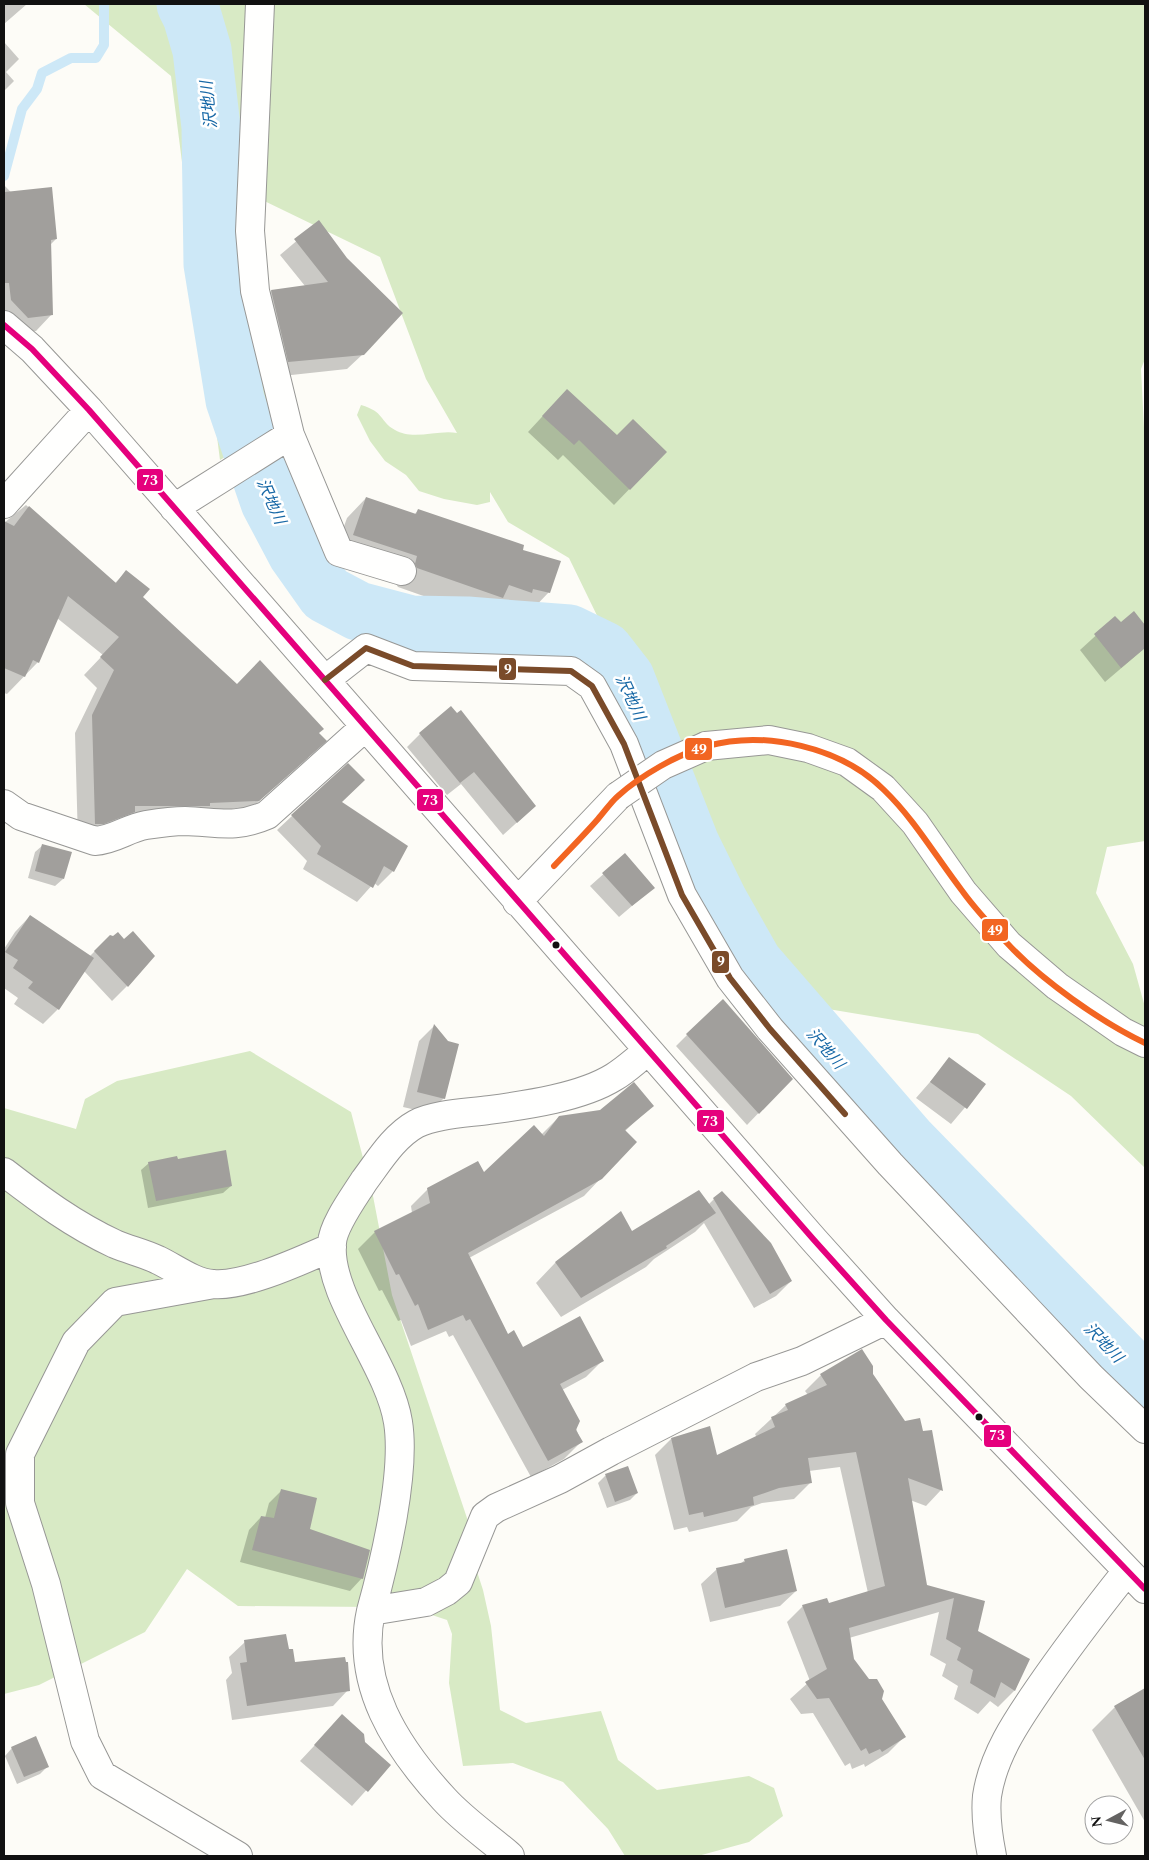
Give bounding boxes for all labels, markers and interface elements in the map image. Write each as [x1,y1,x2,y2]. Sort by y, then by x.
water label: 沢地川 [194,78,223,130]
line badge: 73 [136,468,164,492]
text: 73 [142,470,158,491]
water label: 沢地川 [250,475,293,530]
line badge: 9 [498,657,517,681]
text: 9 [504,659,512,680]
water label: 沢地川 [609,671,652,726]
line badge: 49 [684,737,713,761]
text: 49 [691,739,707,760]
line badge: 73 [416,788,444,812]
text: 73 [422,790,438,811]
line badge: 49 [981,918,1009,942]
text: 49 [987,920,1003,941]
unlabelled marker [551,940,561,950]
line badge: 9 [711,950,730,974]
text: 9 [717,951,725,972]
water label: 沢地川 [800,1023,851,1076]
line badge: 73 [696,1109,725,1133]
text: 73 [702,1111,718,1132]
water label: 沢地川 [1078,1317,1130,1370]
unlabelled marker [974,1412,984,1422]
line badge: 73 [983,1424,1012,1448]
text: 73 [989,1425,1005,1446]
north arrow [1084,1795,1134,1845]
text: N [1085,1815,1108,1828]

